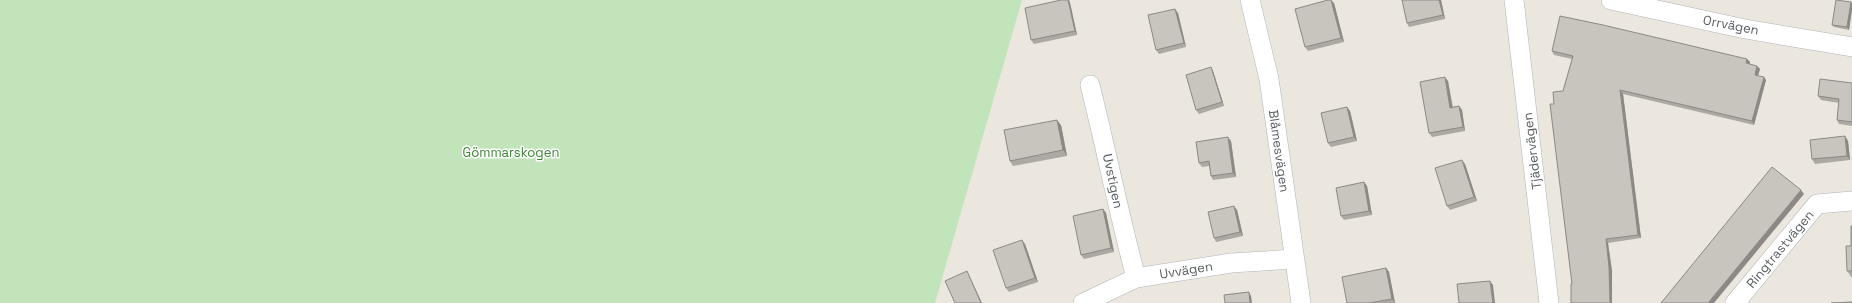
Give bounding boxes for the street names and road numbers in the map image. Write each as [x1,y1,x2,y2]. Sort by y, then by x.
street label: Orrvägen [1702,11,1760,39]
street label: Blåmesvägen [1265,109,1293,193]
street label: Tjädervägen [1519,112,1545,190]
street label: Uvstigen [1099,152,1127,210]
street label: Ringtrastvägen [1742,207,1818,291]
street label: Uvvägen [1158,257,1214,283]

